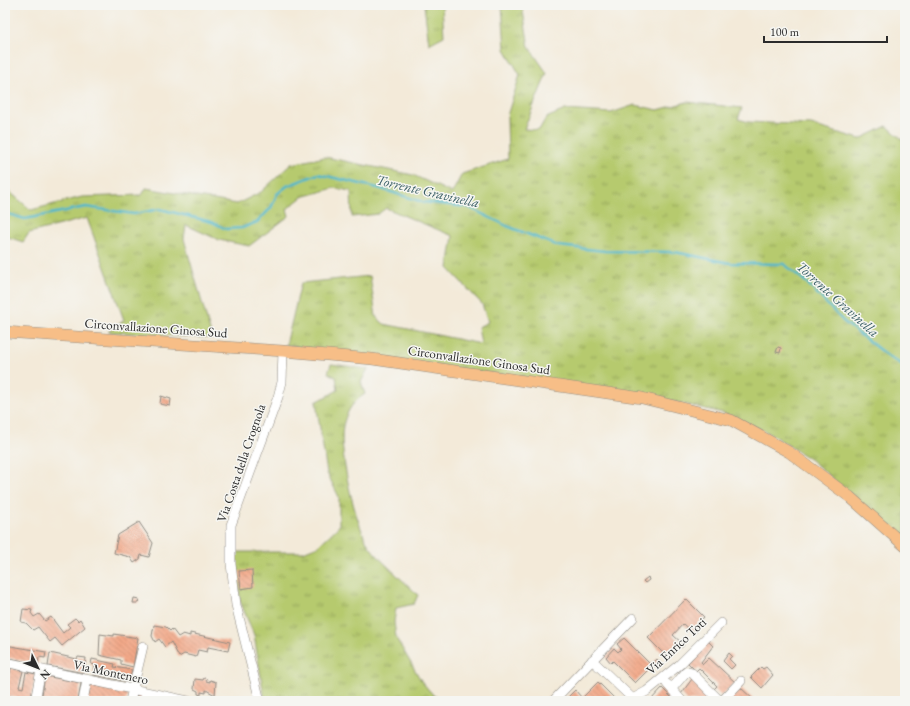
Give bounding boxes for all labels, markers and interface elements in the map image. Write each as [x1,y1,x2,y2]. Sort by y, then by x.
scale bar [764,18,887,44]
text: 100 m [770,24,800,40]
water label: Torrente Gravinella [375,170,481,212]
water label: Torrente Gravinella [793,257,883,341]
street label: Circonvallazione Ginosa Sud [84,315,228,341]
street label: Circonvallazione Ginosa Sud [407,342,551,378]
street label: Via Costa della Crognola [213,401,269,524]
street label: Via Enrico Toti [642,614,710,678]
north arrow [18,648,58,688]
street label: Via Montenero [72,656,150,688]
text: N [37,667,53,683]

